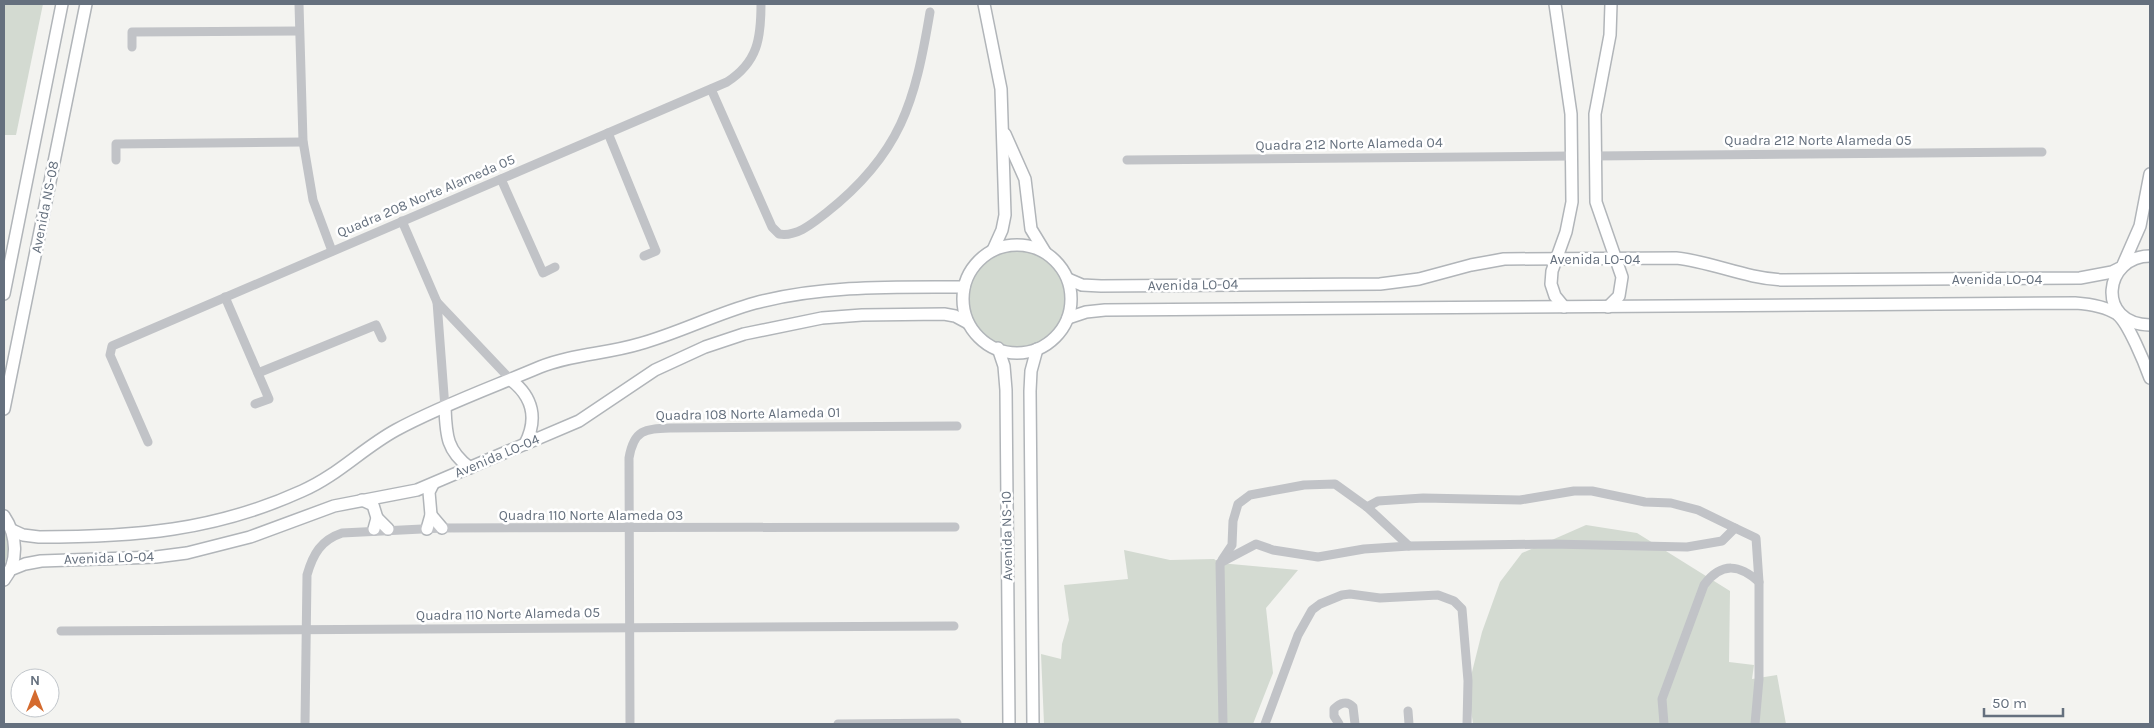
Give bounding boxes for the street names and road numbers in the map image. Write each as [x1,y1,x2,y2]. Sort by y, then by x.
street label: Quadra 212 Norte Alameda 05 [1724,132,1912,149]
street label: Quadra 212 Norte Alameda 04 [1255,134,1443,154]
street label: Quadra 208 Norte Alameda 05 [334,151,518,241]
street label: Avenida NS-08 [28,159,62,255]
street label: Avenida LO-04 [1550,251,1640,268]
street label: Avenida LO-04 [1952,271,2042,288]
street label: Avenida LO-04 [1148,276,1239,294]
street label: Quadra 108 Norte Alameda 01 [655,404,841,424]
street label: Avenida LO-04 [452,430,542,482]
street label: Avenida NS-10 [998,491,1016,581]
street label: Quadra 110 Norte Alameda 03 [499,507,683,524]
street label: Avenida LO-04 [63,548,155,568]
street label: Quadra 110 Norte Alameda 05 [416,604,600,624]

